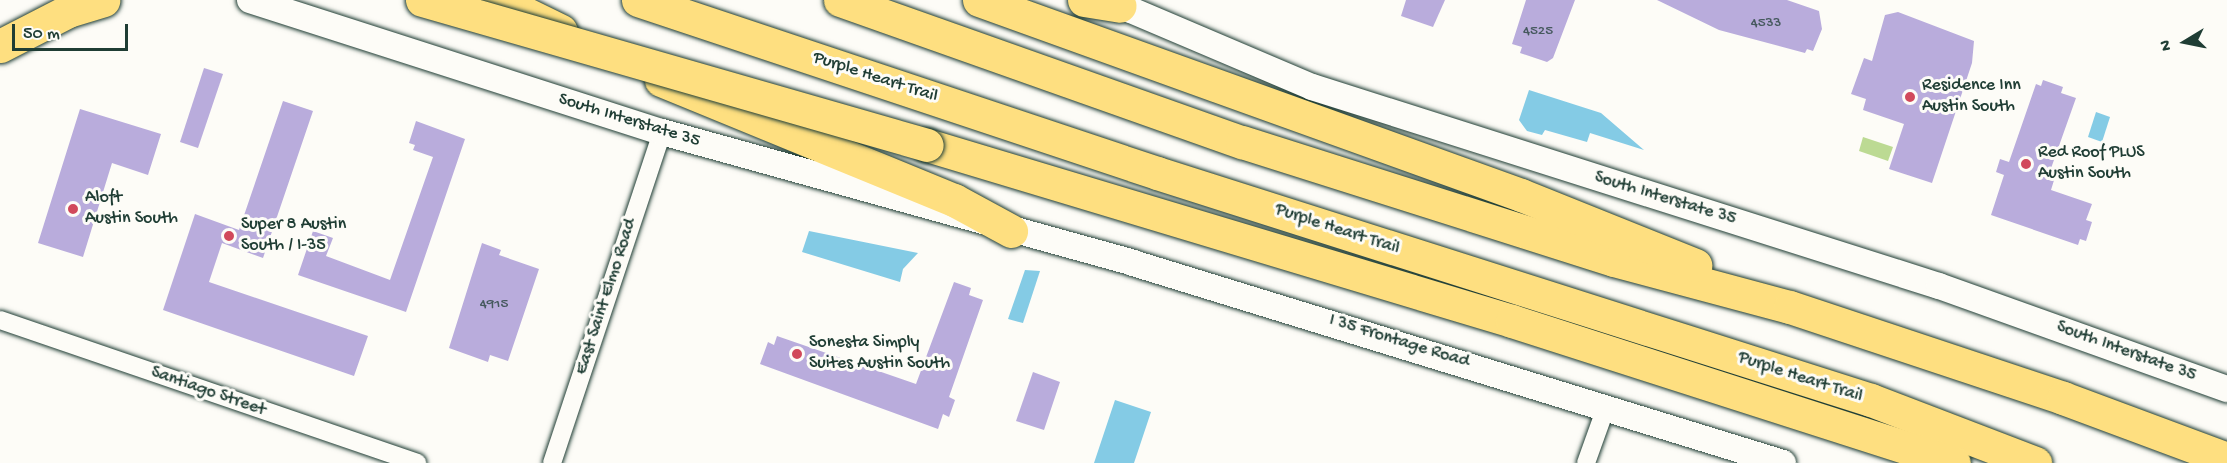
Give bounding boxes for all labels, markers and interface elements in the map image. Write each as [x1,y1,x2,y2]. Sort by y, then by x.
scale bar [15,12,130,50]
north arrow [2155,12,2215,72]
house number: 4533 [1751,15,1781,33]
house number: 4525 [1523,23,1553,41]
text: 50 m [23,24,60,45]
text: N [2157,38,2177,52]
street label: Purple Heart Trail [810,48,940,108]
place label: Residence Inn Austin South [1922,76,2021,118]
street label: South Interstate 35 [556,89,702,153]
marker: Residence Inn Austin South [1903,90,1917,104]
place label: Red Roof PLUS Austin South [2038,143,2145,186]
marker: Red Roof PLUS Austin South [2019,157,2033,171]
street label: South Interstate 35 [1592,167,1738,231]
place label: Aloft Austin South [85,188,178,230]
street label: Purple Heart Trail [1272,200,1402,260]
marker: Aloft Austin South [66,202,80,216]
place label: Super 8 Austin South / I-35 [241,215,346,258]
street label: East Saint Elmo Road [572,216,642,378]
marker: Super 8 Austin South / I-35 [222,229,236,243]
house number: 4915 [480,296,508,314]
street label: I 35 Frontage Road [1326,310,1472,374]
street label: South Interstate 35 [2053,317,2199,387]
place label: Sonesta Simply Suites Austin South [809,333,950,376]
marker: Sonesta Simply Suites Austin South [790,347,804,361]
street label: Purple Heart Trail [1735,348,1865,408]
street label: Santiago Street [148,362,268,422]

